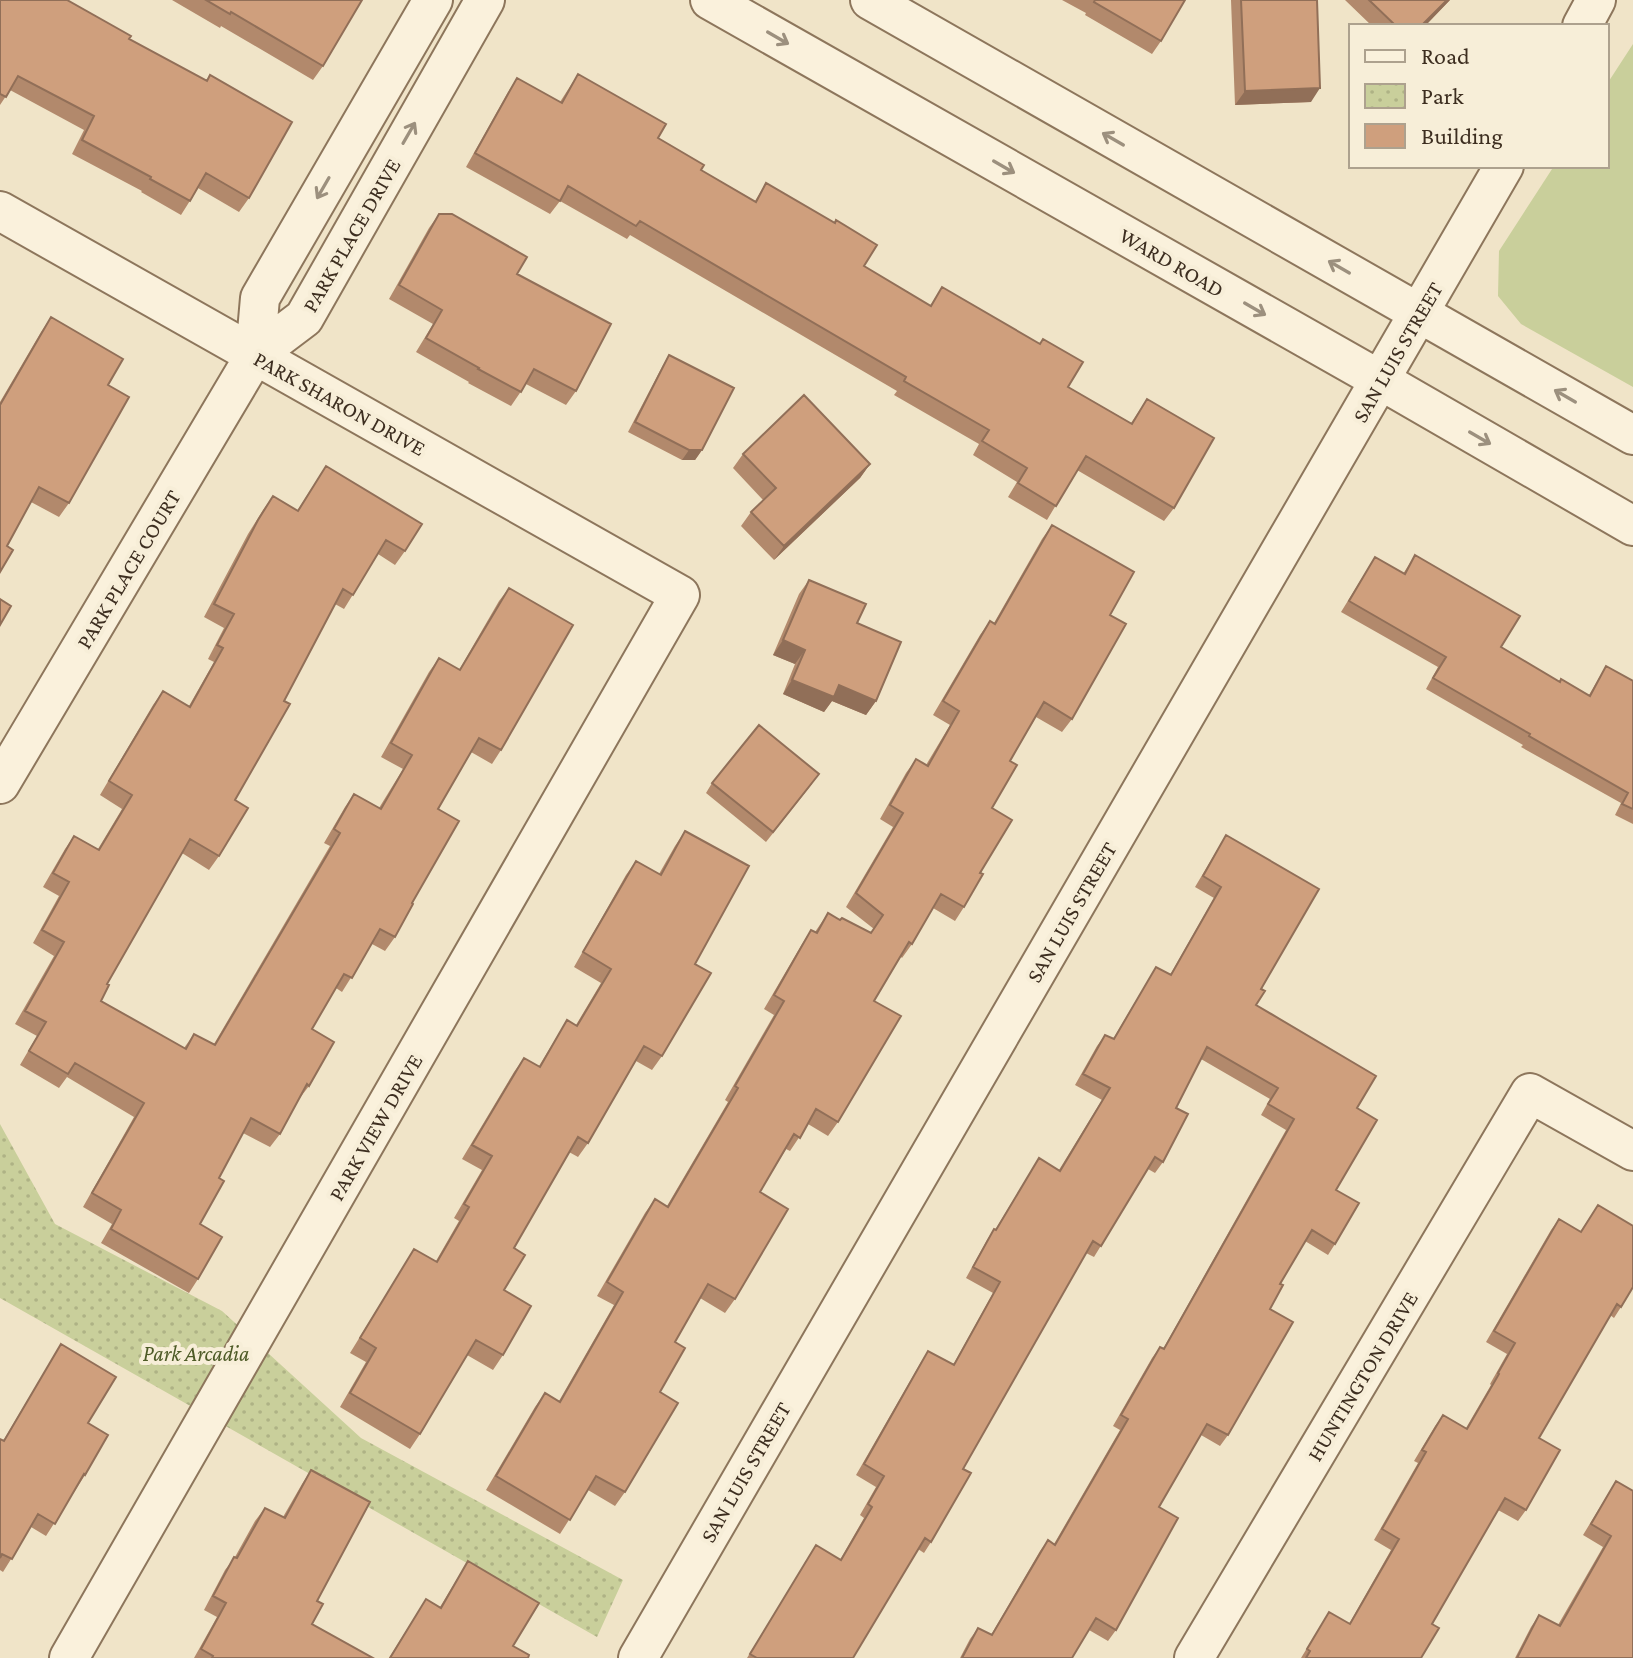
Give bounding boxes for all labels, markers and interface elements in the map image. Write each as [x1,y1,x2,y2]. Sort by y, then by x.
legend [1349,24,1609,168]
one-way arrow [766,31,789,47]
text: Road [1421,42,1470,69]
text: Park [1421,82,1464,109]
one-way arrow [401,122,417,145]
text: Building [1421,122,1503,149]
one-way arrow [1102,131,1126,146]
street label: PARK PLACE DRIVE [297,154,406,317]
one-way arrow [992,159,1015,175]
one-way arrow [315,176,330,200]
street label: WARD ROAD [1115,222,1228,302]
one-way arrow [1328,259,1352,274]
street label: SAN LUIS STREET [1347,278,1448,427]
one-way arrow [1242,302,1266,317]
street label: PARK SHARON DRIVE [250,346,430,461]
one-way arrow [1554,388,1577,404]
one-way arrow [1468,430,1491,446]
street label: PARK PLACE COURT [71,485,186,653]
street label: SAN LUIS STREET [1021,838,1122,987]
street label: PARK VIEW DRIVE [323,1050,428,1205]
street label: HUNTINGTON DRIVE [1302,1287,1423,1466]
park label: Park Arcadia [143,1341,249,1366]
street label: SAN LUIS STREET [695,1398,796,1547]

